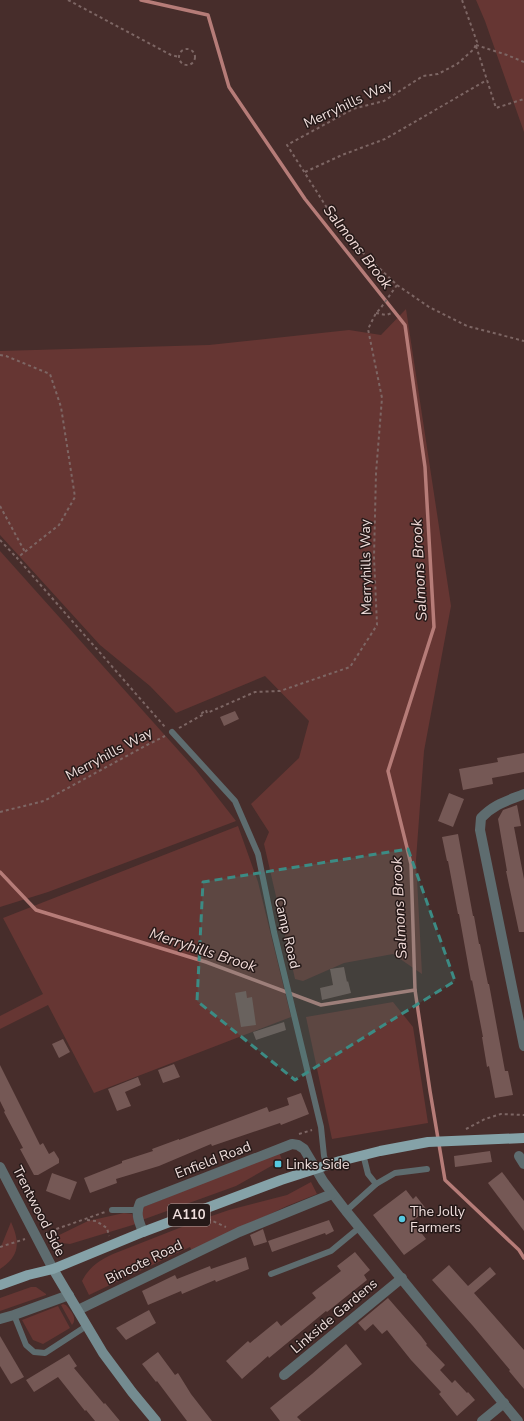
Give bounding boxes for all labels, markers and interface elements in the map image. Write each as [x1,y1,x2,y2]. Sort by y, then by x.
street label: Merryhills Way [300,75,396,133]
water label: Salmons Brook [319,201,398,294]
street label: Merryhills Way [356,518,376,615]
water label: Salmons Brook [406,518,432,621]
street label: Merryhills Way [62,723,157,785]
water label: Salmons Brook [386,856,412,959]
street label: Camp Road [270,895,304,971]
water label: Merryhills Brook [147,923,259,977]
street label: Enfield Road [172,1137,254,1183]
place label: Links Side [286,1155,349,1174]
marker: Links Side [273,1159,283,1169]
street label: Trentwood Side [8,1163,70,1259]
place label: The Jolly Farmers [410,1202,466,1237]
road number: A110 [168,1204,210,1226]
marker: The Jolly Farmers [397,1214,407,1224]
street label: Bincote Road [102,1235,186,1289]
street label: Linkside Gardens [287,1274,382,1358]

